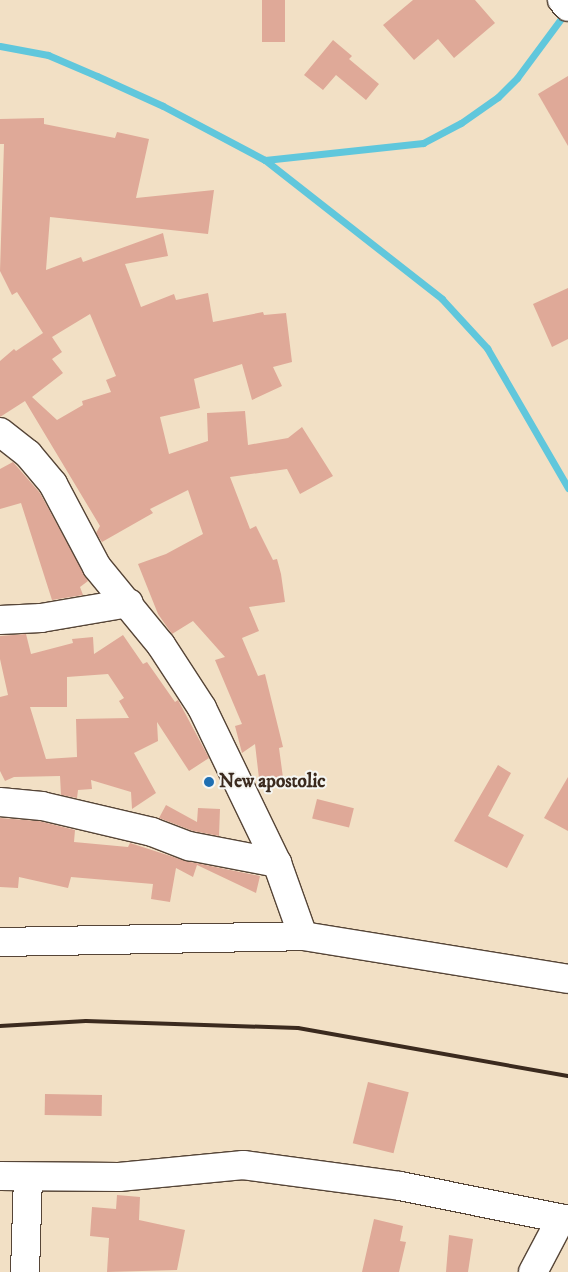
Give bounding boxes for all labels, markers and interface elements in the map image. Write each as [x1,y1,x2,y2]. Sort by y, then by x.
place label: New apostolic [219,771,326,793]
marker: New apostolic [203,776,215,788]

